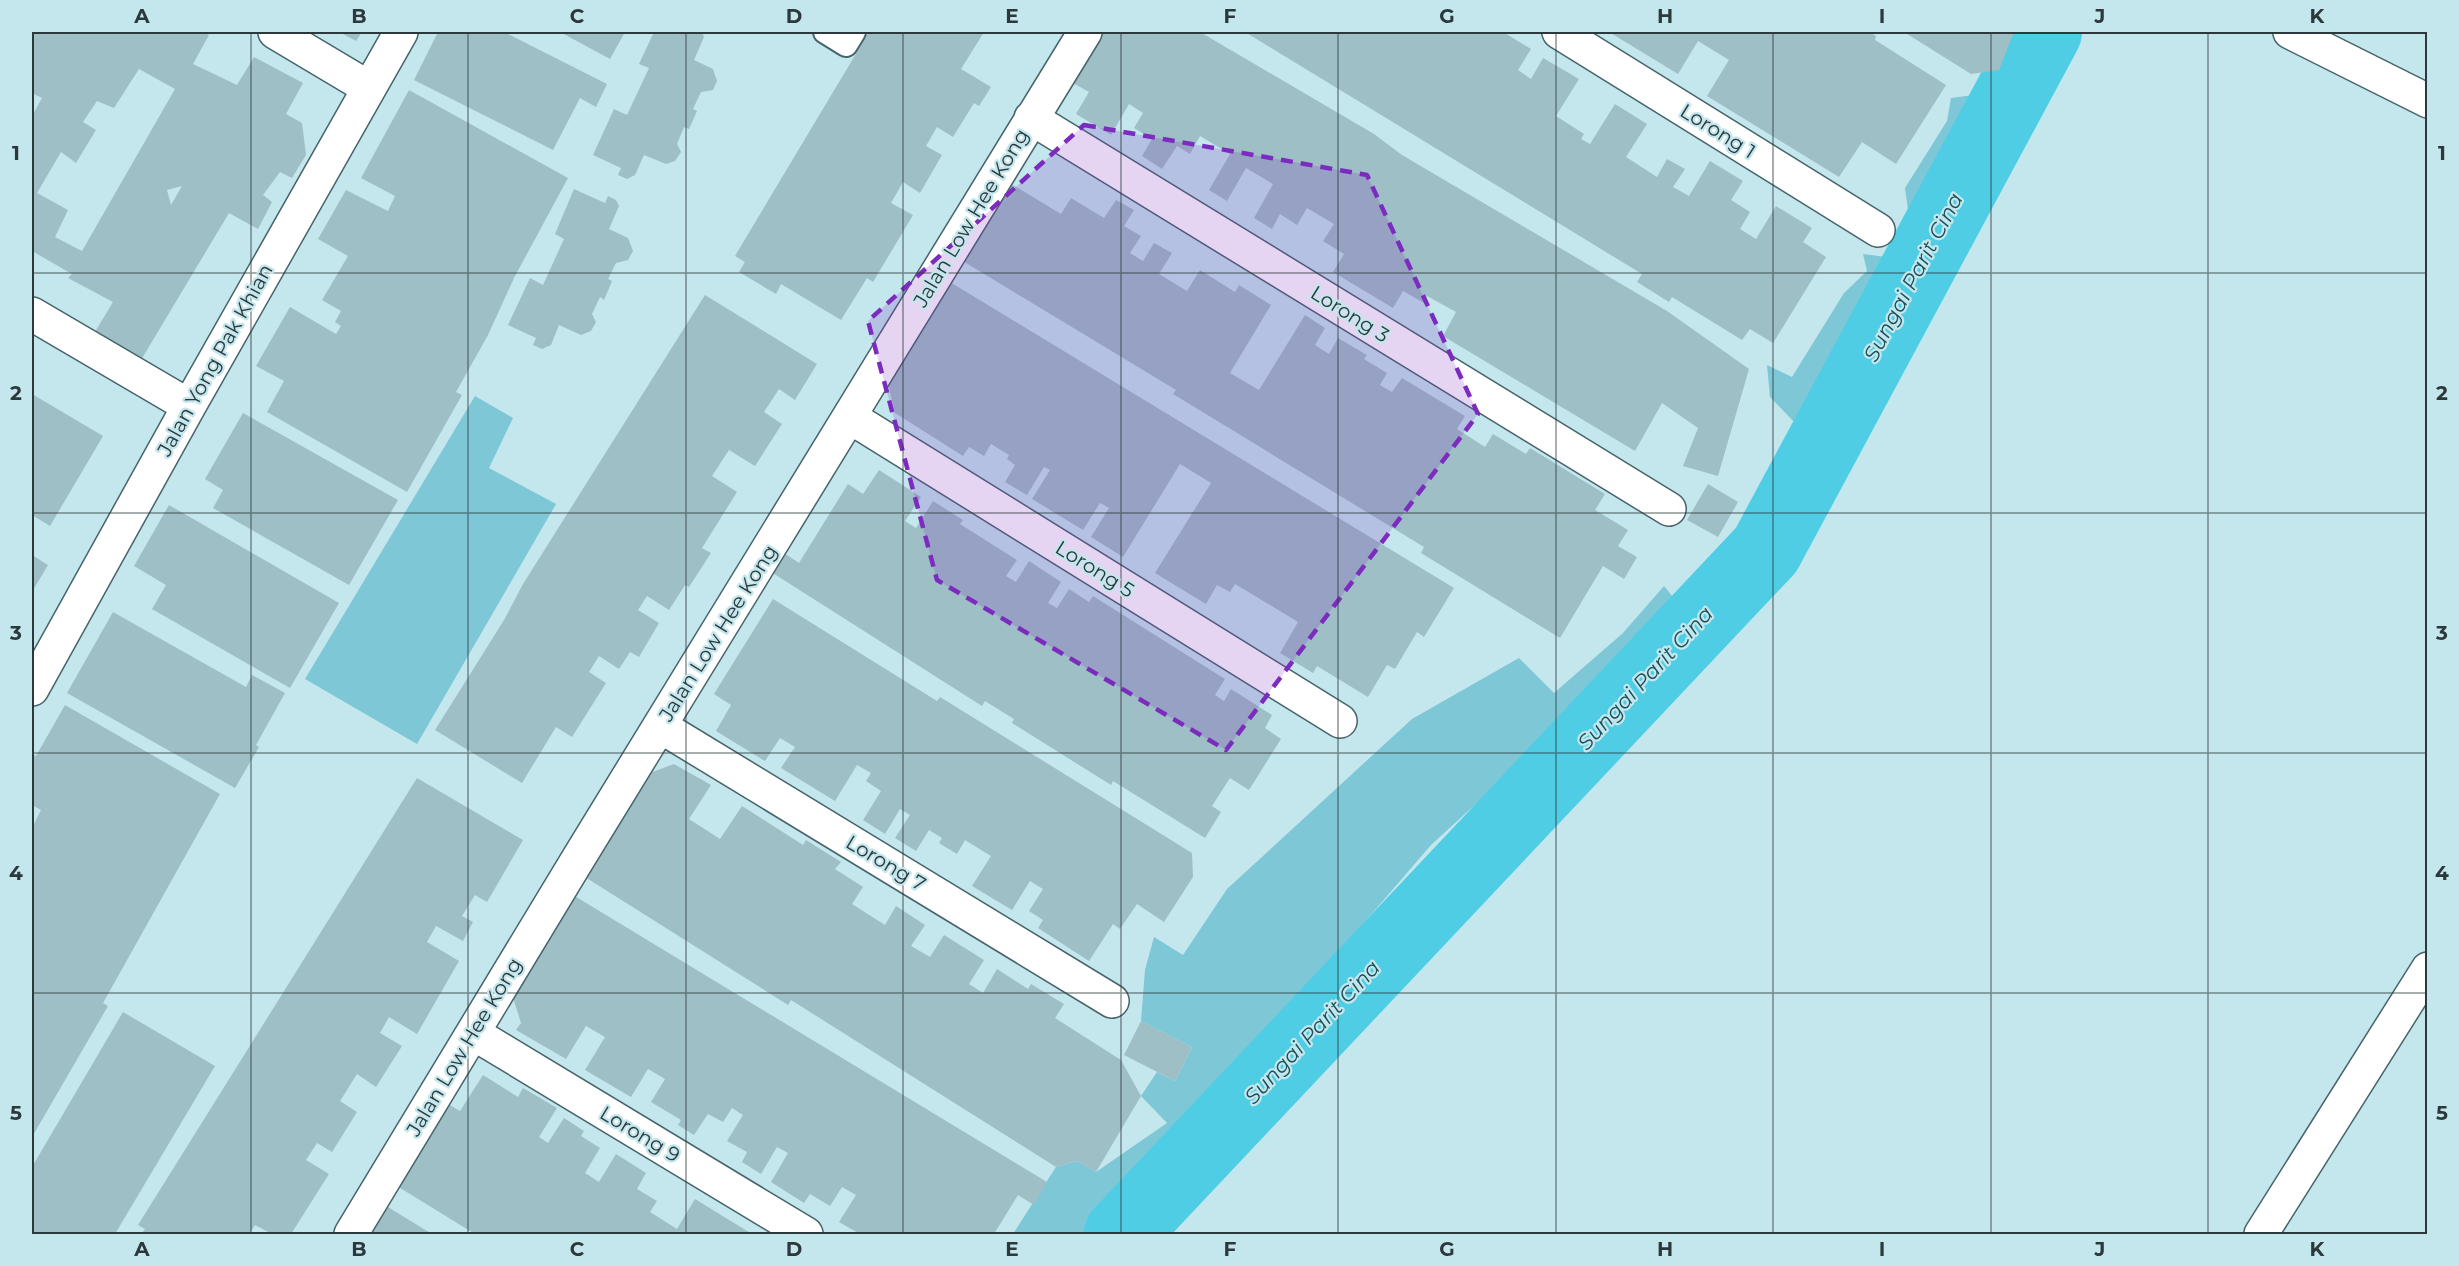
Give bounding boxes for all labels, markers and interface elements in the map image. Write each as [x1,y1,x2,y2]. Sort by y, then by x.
text: A [133,4,150,28]
text: B [351,4,367,28]
text: C [570,4,585,28]
text: D [786,4,802,28]
text: E [1005,4,1019,28]
text: F [1224,4,1237,28]
text: G [1439,4,1455,28]
text: H [1657,4,1673,28]
text: I [1879,4,1885,28]
text: J [2094,4,2105,28]
text: K [2310,4,2326,28]
street label: Lorong 1 [1676,99,1760,163]
street label: Jalan Low Hee Kong [908,125,1034,312]
text: 1 [12,141,20,165]
text: 1 [2438,141,2446,165]
water label: Sungai Parit Cina [1858,188,1968,366]
street label: Jalan Yong Pak Khian [152,260,278,461]
street label: Lorong 3 [1306,280,1394,348]
text: 2 [10,381,22,405]
text: 2 [2436,381,2448,405]
street label: Lorong 5 [1051,535,1139,603]
street label: Jalan Low Hee Kong [653,540,782,727]
water label: Sungai Parit Cina [1572,601,1718,755]
text: 3 [9,621,22,645]
text: 3 [2435,621,2448,645]
street label: Lorong 7 [842,830,930,896]
text: 4 [9,861,23,885]
text: 4 [2435,861,2449,885]
street label: Jalan Low Hee Kong [401,954,527,1141]
water label: Sungai Parit Cina [1239,955,1385,1109]
text: 5 [10,1101,22,1125]
street label: Lorong 9 [596,1101,684,1167]
text: 5 [2436,1101,2448,1125]
text: A [133,1237,150,1261]
text: B [351,1237,367,1261]
text: C [570,1237,585,1261]
text: D [786,1237,802,1261]
text: E [1005,1237,1019,1261]
text: F [1224,1237,1237,1261]
text: G [1439,1237,1455,1261]
text: H [1657,1237,1673,1261]
text: I [1879,1237,1885,1261]
text: J [2094,1237,2105,1261]
text: K [2310,1237,2326,1261]

